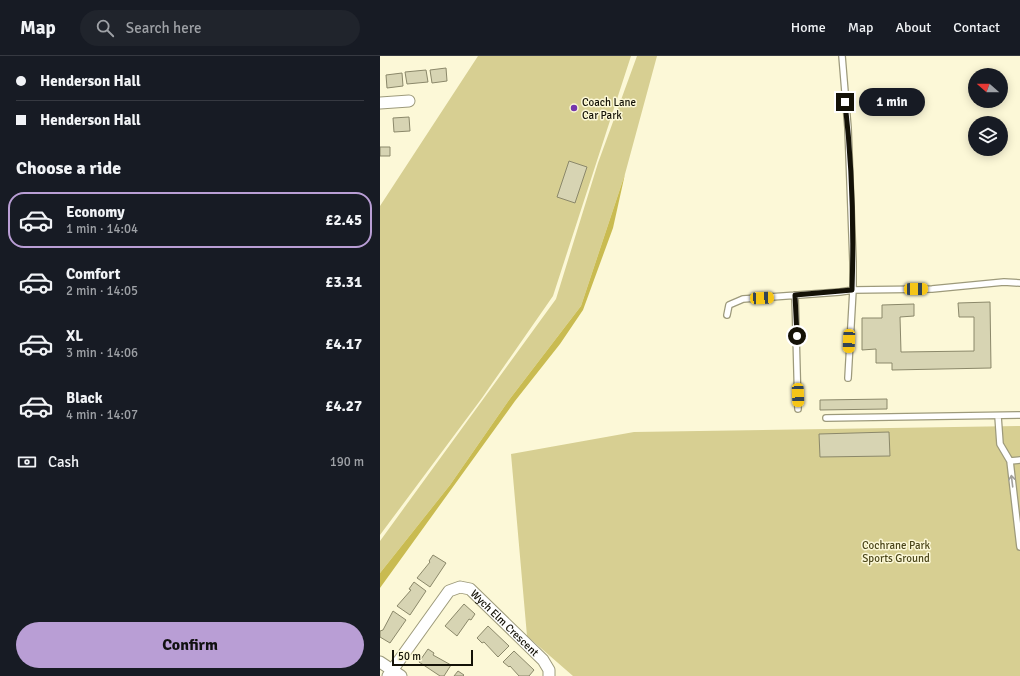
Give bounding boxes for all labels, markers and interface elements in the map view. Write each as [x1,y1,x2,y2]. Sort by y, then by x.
search box [80,10,360,46]
text: Map [20,16,56,40]
icon: search [94,17,116,39]
text: Search here [126,19,201,37]
text: Home [791,19,826,36]
text: Map [848,19,873,36]
text: About [895,19,931,36]
text: Contact [953,19,1000,36]
north arrow [968,68,1008,108]
map controls [968,68,1008,156]
text: Henderson Hall [40,72,141,90]
callout: 1 min [859,88,925,116]
route end [836,93,854,111]
text: 1 min [876,94,908,110]
place label: Coach Lane Car Park [582,96,636,122]
marker: Coach Lane Car Park [569,103,579,113]
text: Henderson Hall [40,111,141,129]
button: layers [968,116,1008,156]
text: Choose a ride [16,157,121,179]
icon: car [18,202,54,238]
text: Economy [66,203,125,221]
text: £2.45 [325,211,362,229]
text: 1 min · 14:04 [66,221,138,237]
icon: car [18,264,54,300]
text: Comfort [66,265,120,283]
text: £3.31 [325,273,362,291]
text: 2 min · 14:05 [66,283,138,299]
car [904,283,928,295]
car [750,291,774,305]
icon: car [18,326,54,362]
text: XL [66,327,83,345]
route start [788,327,806,345]
car [843,329,855,353]
text: £4.17 [325,335,362,353]
text: 3 min · 14:06 [66,345,138,361]
car [792,383,804,407]
icon: car [18,388,54,424]
text: Black [66,389,103,407]
text: £4.27 [325,397,362,415]
text: 4 min · 14:07 [66,407,138,423]
icon: cash [16,451,38,473]
text: Cash [48,453,79,471]
text: 190 m [330,454,364,470]
one-way arrow [1008,475,1016,488]
park label: Cochrane Park Sports Ground [862,539,931,565]
street label: Wych Elm Crescent [468,587,541,659]
button: Confirm [16,622,364,668]
scale bar [392,648,473,667]
text: 50 m [398,650,421,663]

